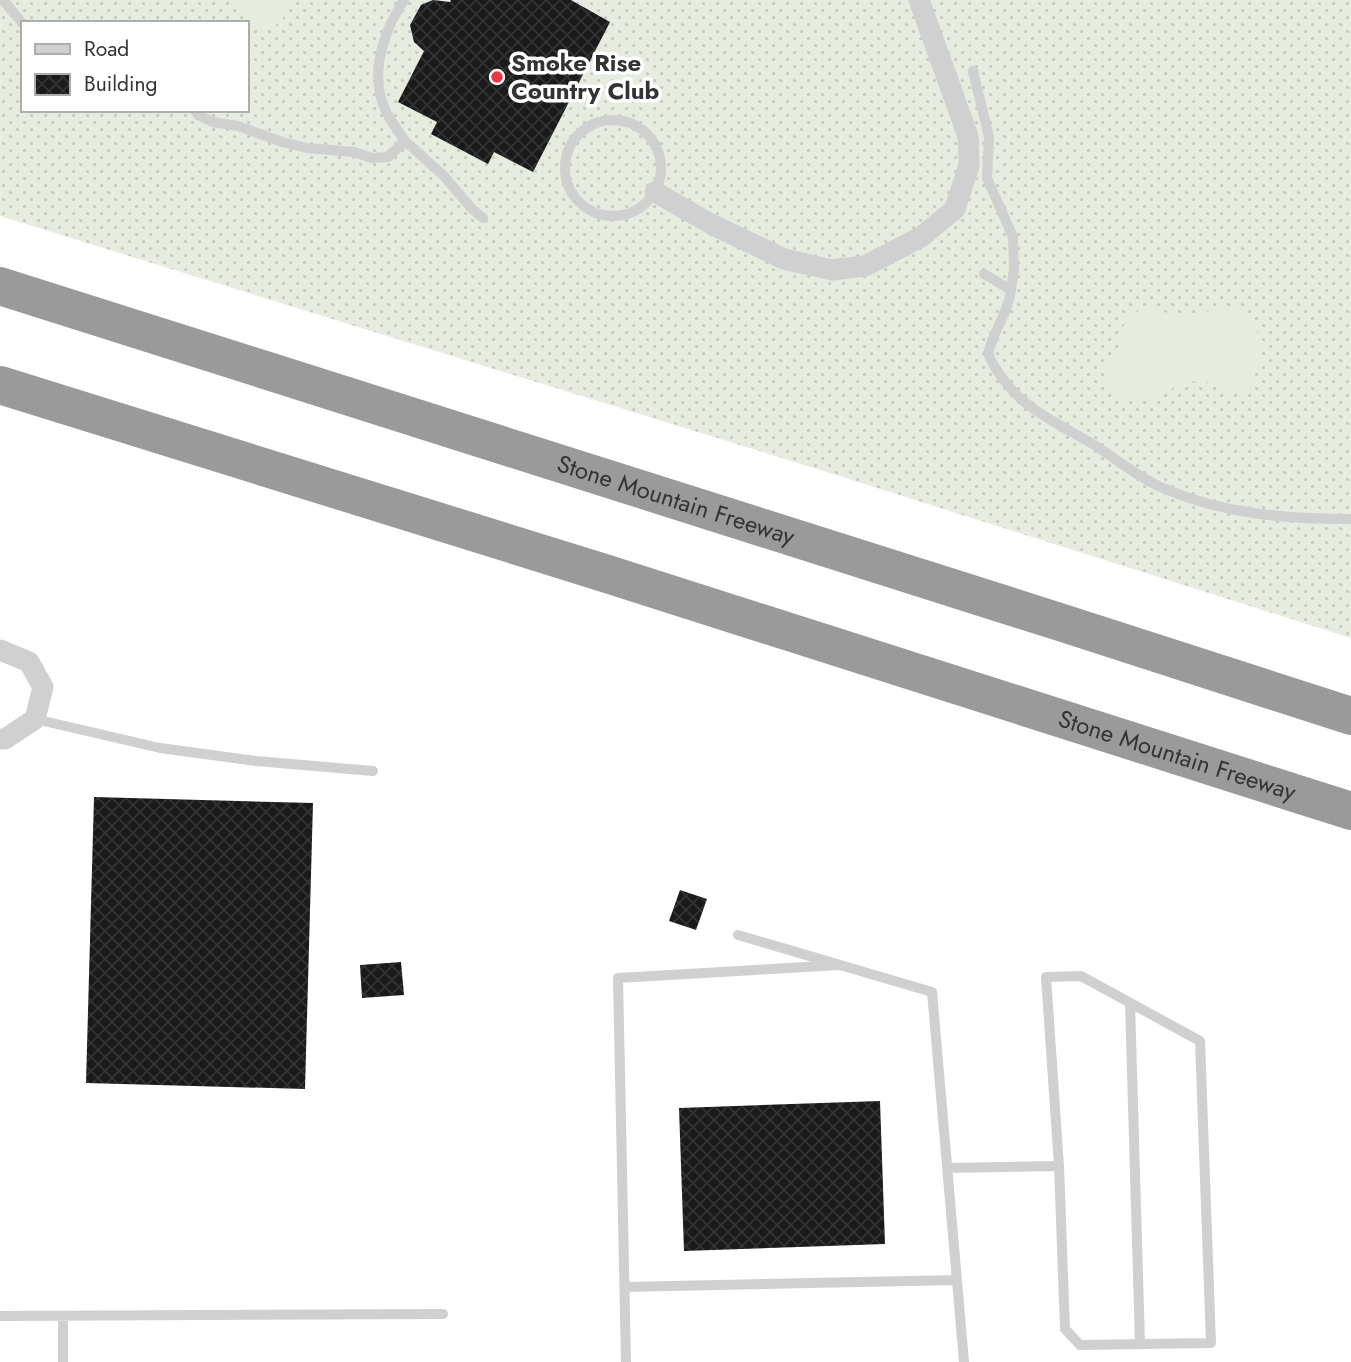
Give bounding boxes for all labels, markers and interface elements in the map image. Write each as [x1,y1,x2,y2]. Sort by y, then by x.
legend [21,21,248,112]
text: Road [84,34,129,64]
place label: Smoke Rise Country Club [511,45,660,108]
text: Building [84,69,157,99]
marker: Smoke Rise Country Club [489,69,505,85]
street label: Stone Mountain Freeway [553,446,800,554]
street label: Stone Mountain Freeway [1054,701,1301,809]

